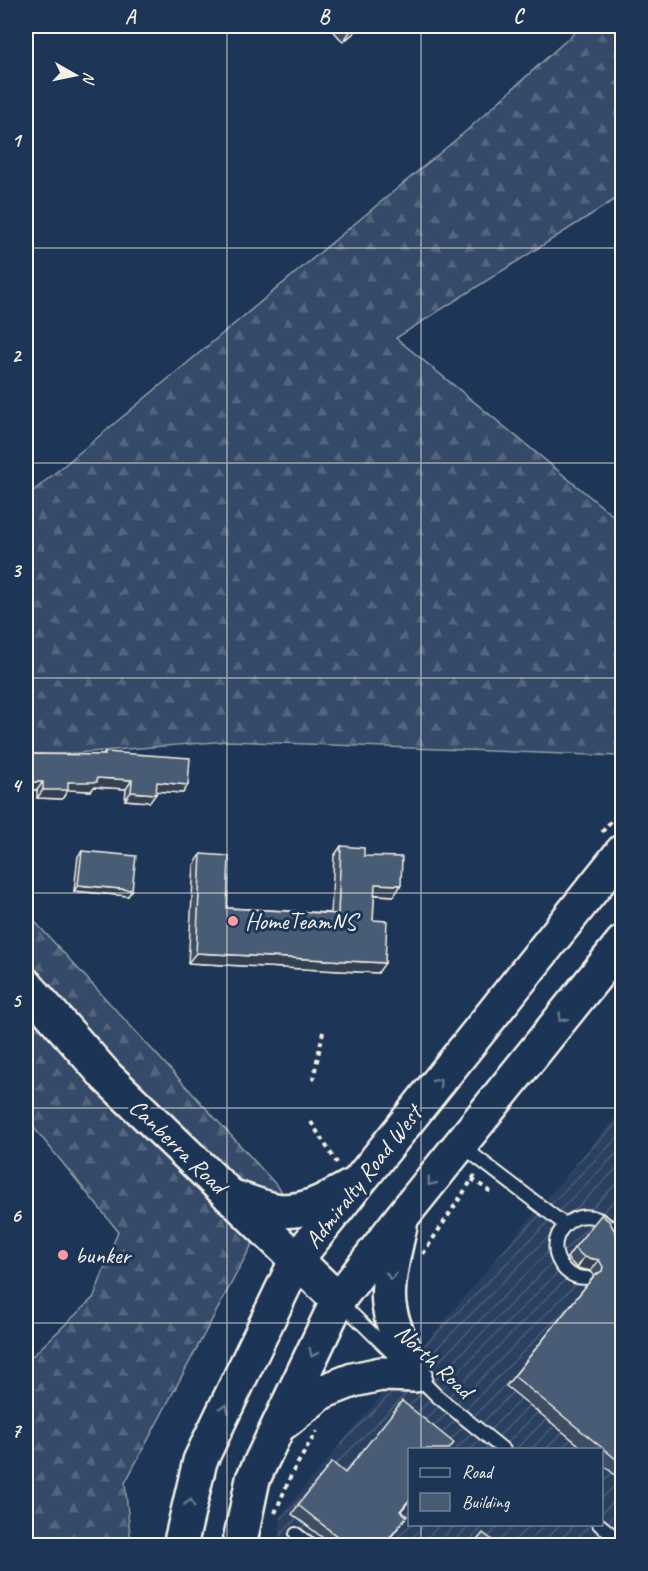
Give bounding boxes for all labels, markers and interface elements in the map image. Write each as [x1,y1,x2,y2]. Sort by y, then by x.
text: A [125,4,137,29]
text: B [319,4,331,29]
text: C [513,4,525,29]
north arrow [45,45,105,105]
text: N [78,71,99,87]
text: 1 [12,128,23,153]
text: 2 [12,343,23,368]
text: 3 [12,558,23,583]
text: 4 [12,773,24,798]
place label: HomeTeamNS [245,906,361,936]
marker: HomeTeamNS [226,914,240,928]
text: 5 [12,988,23,1013]
one-way arrow [559,1011,570,1022]
one-way arrow [430,1078,441,1089]
street label: Canberra Road [123,1092,236,1202]
street label: Admiralty Road West [298,1097,430,1254]
one-way arrow [427,1175,438,1186]
text: 6 [11,1203,22,1228]
place label: bunker [75,1240,132,1270]
marker: bunker [56,1248,70,1262]
one-way arrow [385,1271,398,1281]
street label: North Road [389,1317,482,1407]
one-way arrow [309,1346,321,1357]
one-way arrow [218,1403,230,1414]
text: 7 [12,1418,23,1443]
legend [408,1448,603,1526]
text: Road [462,1461,495,1483]
text: Building [462,1491,511,1513]
one-way arrow [183,1498,196,1508]

